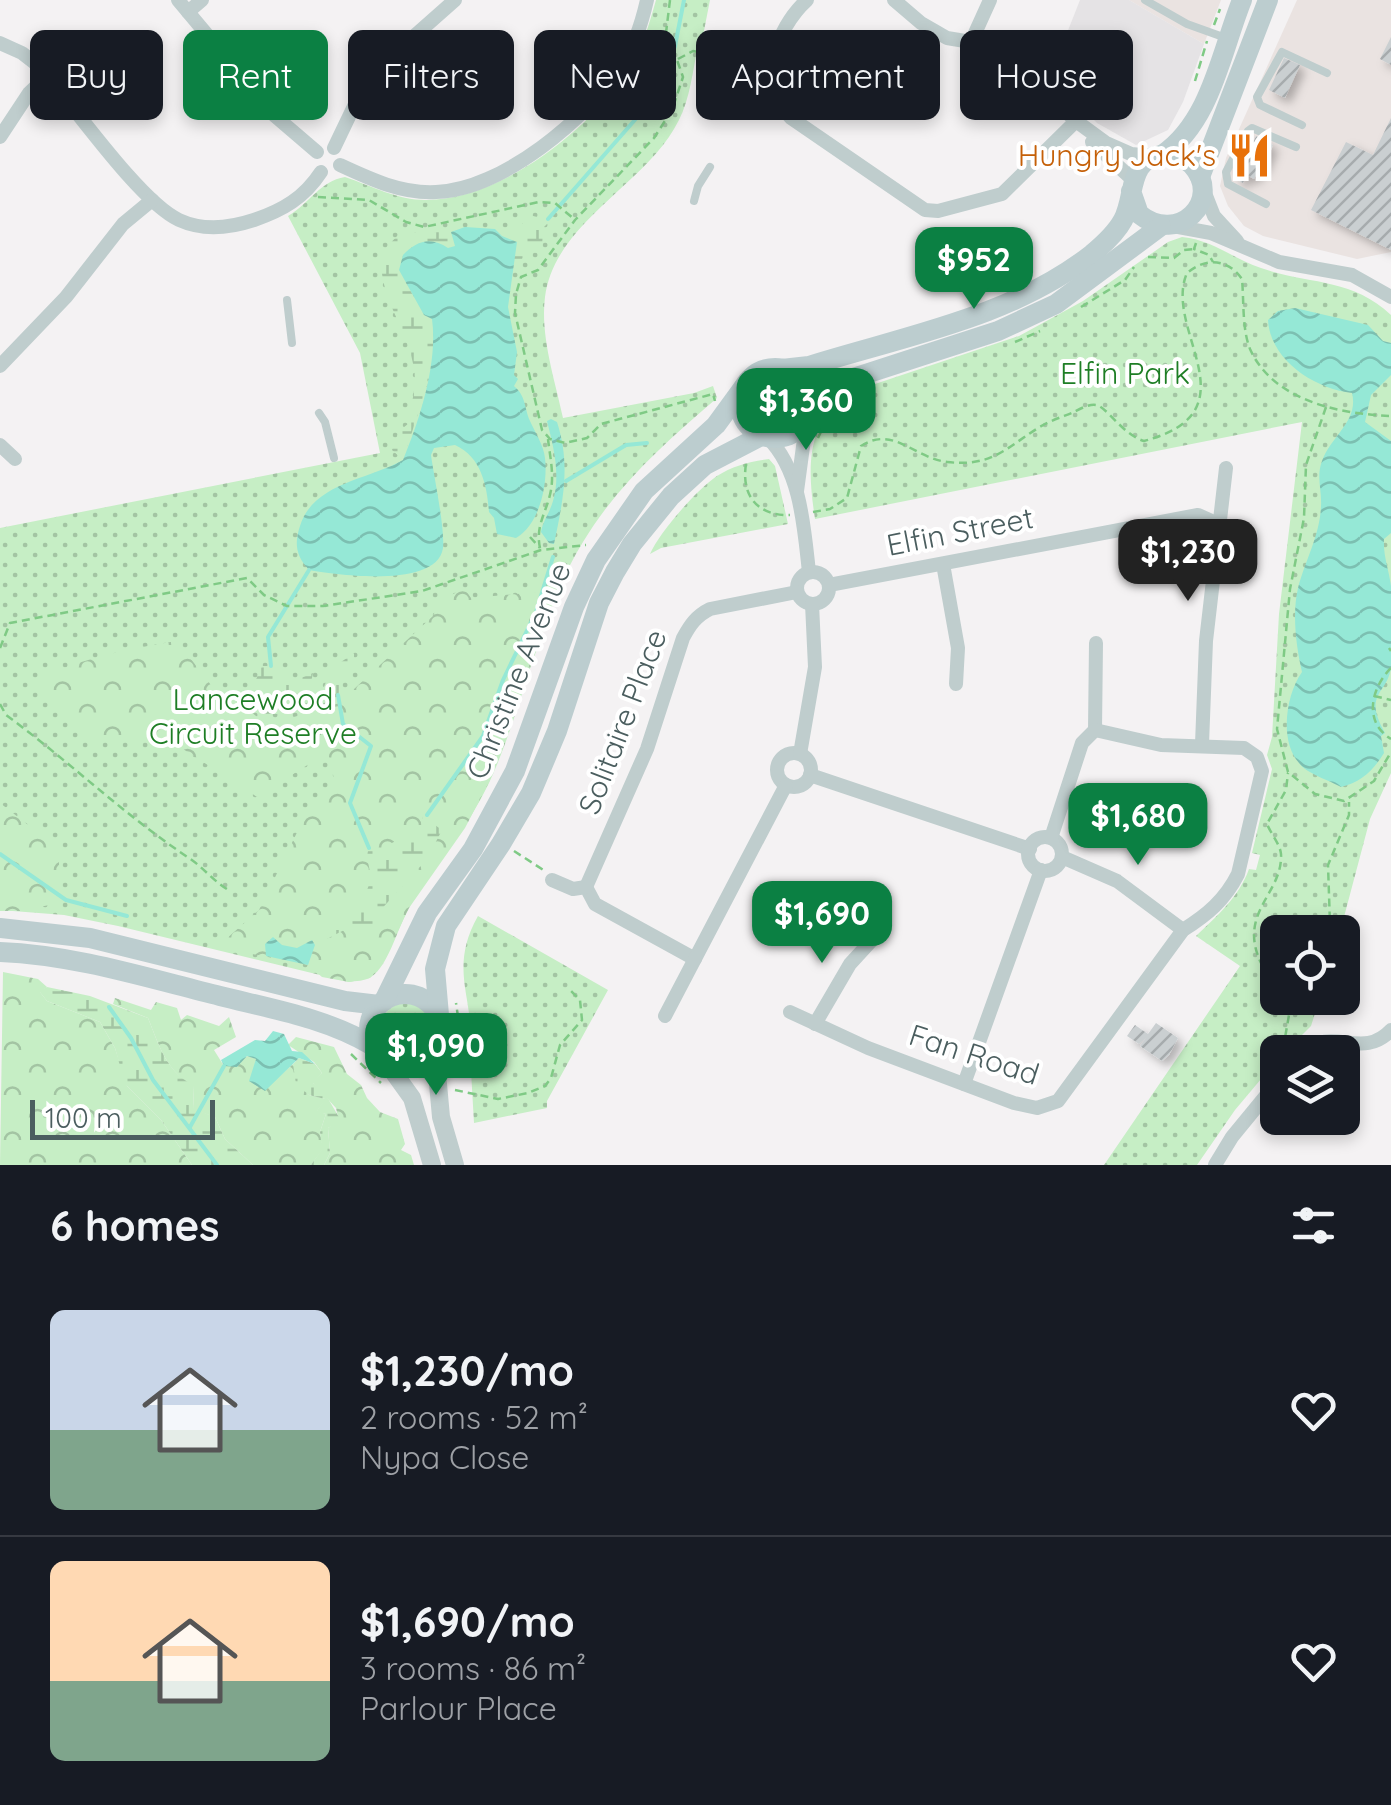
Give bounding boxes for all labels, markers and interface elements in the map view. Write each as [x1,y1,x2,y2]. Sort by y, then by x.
chip: Buy [30,30,163,120]
chip: Rent [183,30,328,120]
chip: Filters [348,30,514,120]
chip: New [534,30,676,120]
chip: Apartment [696,30,940,120]
chip: House [960,30,1133,120]
restaurant icon: Hungry Jack's [1225,132,1273,180]
place label: Hungry Jack's [1018,136,1216,174]
pin: $952 [915,227,1033,312]
text: $952 [937,239,1011,279]
park label: Elfin Park [1060,354,1190,392]
pin: $1,360 [725,368,887,453]
text: $1,360 [759,380,853,420]
street label: Elfin Street [883,498,1036,564]
pin: $1,230 [1107,519,1269,604]
text: $1,230 [1140,531,1236,571]
street label: Christine Avenue [457,557,579,785]
street label: Solitaire Place [569,624,675,819]
park label: Lancewood Circuit Reserve [149,680,357,752]
pin: $1,680 [1057,783,1219,868]
text: $1,680 [1090,795,1186,835]
pin: $1,690 [741,881,903,966]
text: $1,690 [774,893,870,933]
map controls [1260,915,1360,1135]
button: locate [1260,915,1360,1015]
pin: $1,090 [355,1013,517,1098]
street label: Fan Road [904,1015,1044,1093]
text: $1,090 [387,1025,485,1065]
button: layers [1260,1035,1360,1135]
scale bar [30,1095,215,1140]
text: 100 m [45,1100,122,1135]
icon: filters [1286,1198,1341,1253]
text: 6 homes [50,1199,220,1252]
text: $1,230/mo [360,1344,574,1397]
icon: home [130,1350,250,1470]
icon: heart [1286,1383,1341,1438]
text: 2 rooms · 52 m² [360,1397,588,1437]
text: Nypa Close [360,1437,529,1477]
text: $1,690/mo [360,1595,575,1648]
icon: home [130,1601,250,1721]
icon: heart [1286,1634,1341,1689]
text: 3 rooms · 86 m² [360,1648,586,1688]
text: Parlour Place [360,1688,557,1728]

